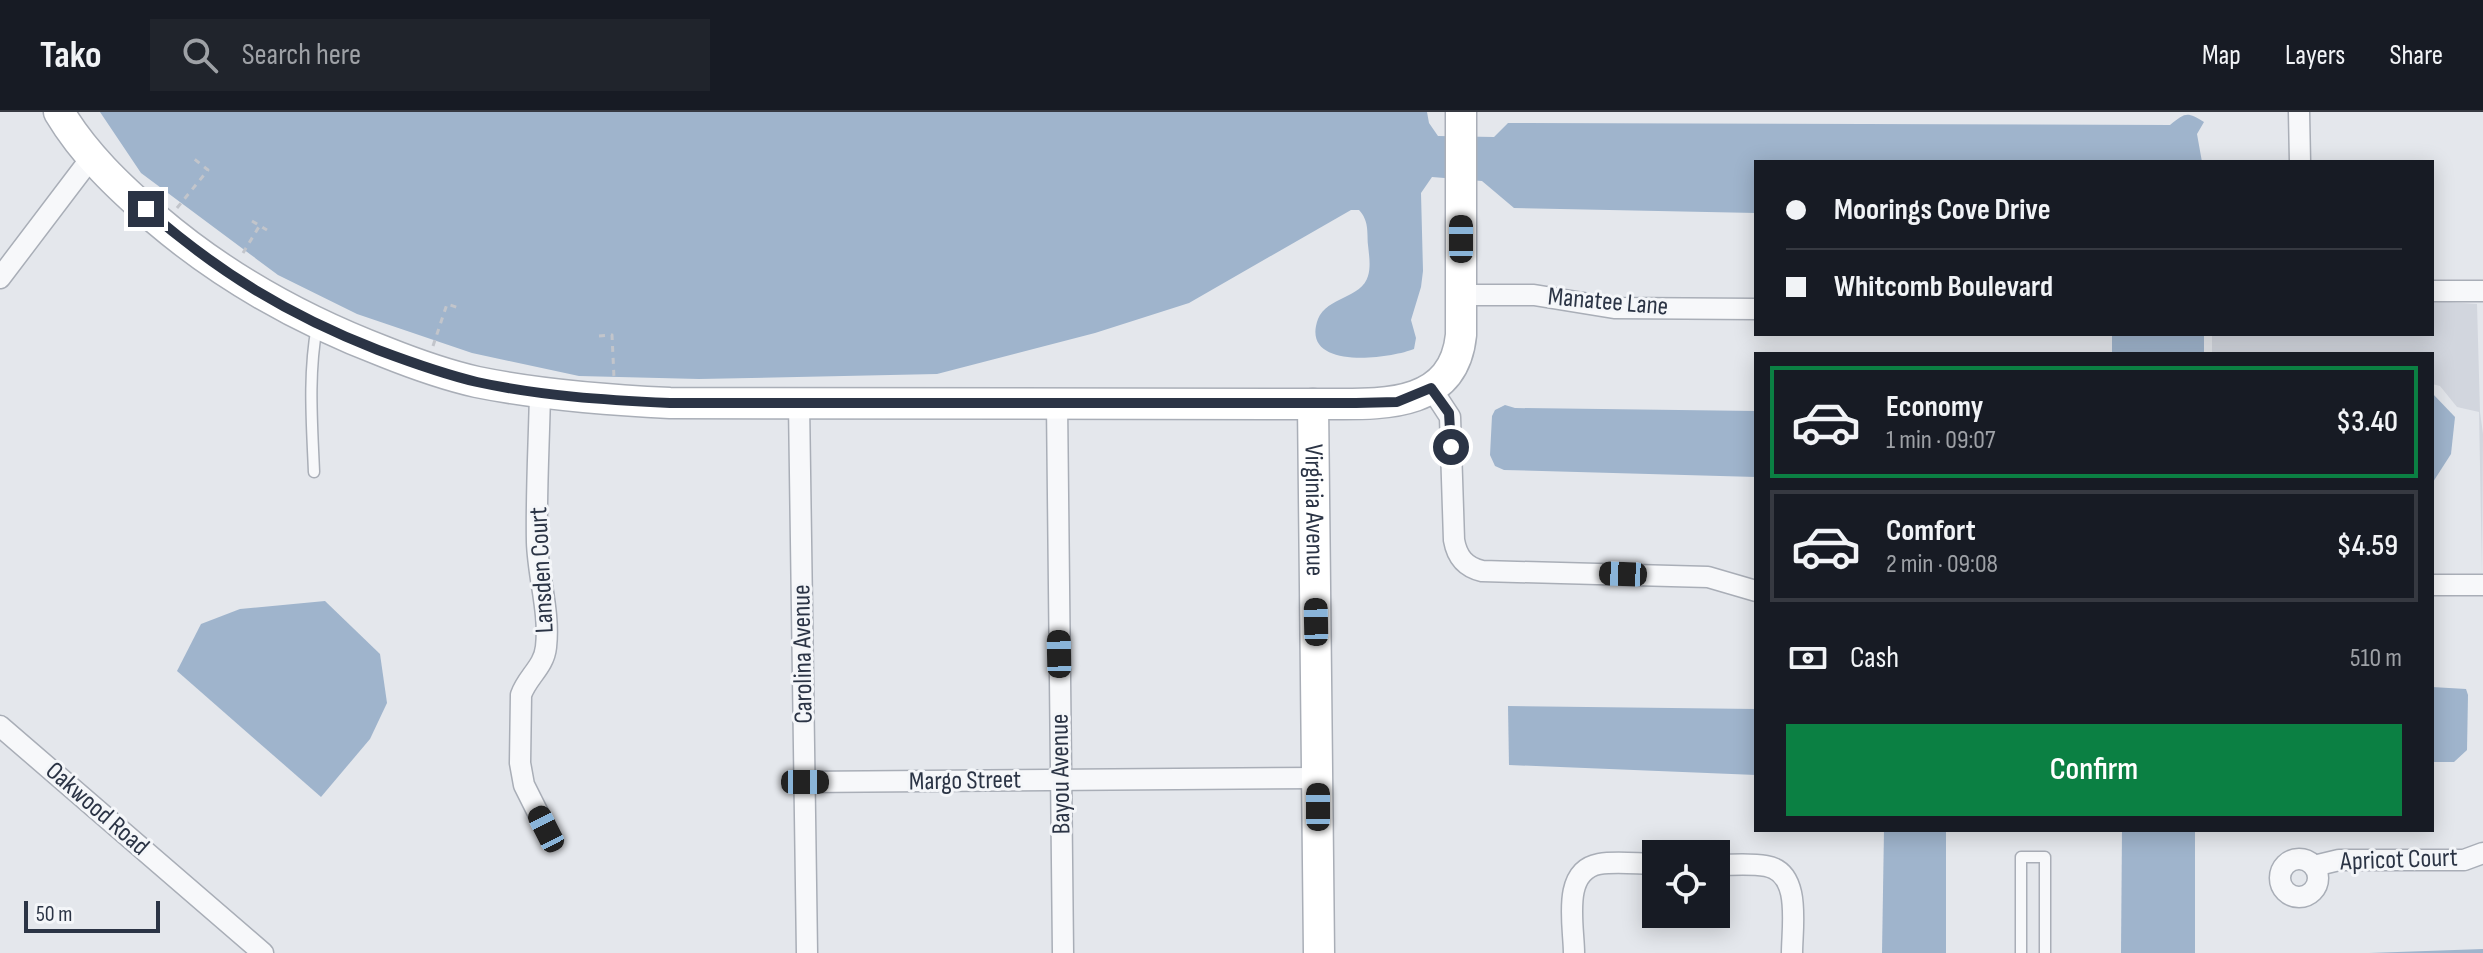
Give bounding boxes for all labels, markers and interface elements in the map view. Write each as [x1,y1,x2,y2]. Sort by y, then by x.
search box [150,19,710,91]
text: Tako [40,33,102,78]
icon: search [178,33,222,77]
text: Search here [242,37,361,73]
text: Map [2202,39,2241,72]
text: Layers [2285,39,2345,72]
text: Share [2389,39,2443,72]
route end [128,191,164,227]
text: Moorings Cove Drive [1834,192,2050,228]
car [1449,215,1473,263]
text: Whitcomb Boulevard [1834,269,2053,305]
street label: Manatee Lane [1547,281,1669,323]
icon: car [1790,386,1862,458]
text: Economy [1886,389,1983,425]
text: $3.40 [2336,404,2398,440]
text: 1 min · 09:07 [1886,425,1995,456]
route start [1433,429,1469,465]
street label: Virginia Avenue [1298,444,1330,576]
street label: Lansden Court [523,506,561,634]
icon: car [1790,510,1862,582]
text: Comfort [1886,513,1976,549]
text: $4.59 [2337,528,2398,564]
text: 2 min · 09:08 [1886,549,1998,580]
car [1599,561,1647,587]
street label: Carolina Avenue [786,584,820,724]
car [1304,598,1328,646]
car [1047,630,1071,678]
icon: cash [1786,636,1830,680]
text: Cash [1850,640,1899,676]
text: 510 m [2350,643,2402,674]
street label: Bayou Avenue [1044,713,1078,835]
button: Confirm [1786,724,2402,816]
street label: Oakwood Road [39,756,155,862]
street label: Margo Street [909,765,1021,797]
car [781,770,829,794]
car [1306,783,1330,831]
car [524,802,568,856]
map controls [1642,840,1730,928]
button: locate [1642,840,1730,928]
street label: Apricot Court [2339,842,2458,878]
scale bar [24,897,160,933]
text: 50 m [36,901,72,928]

